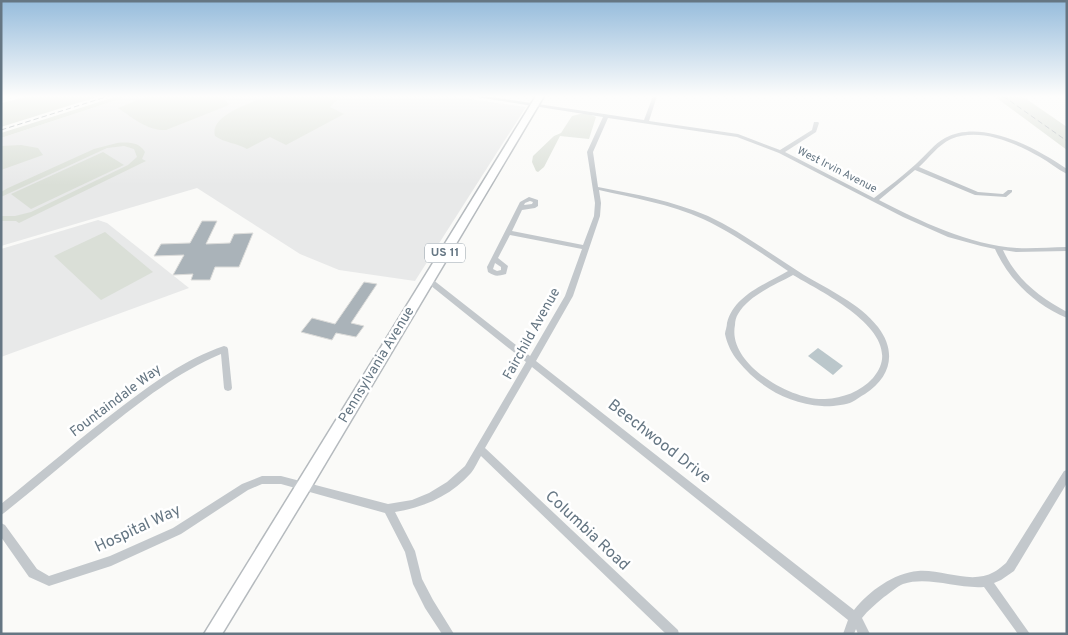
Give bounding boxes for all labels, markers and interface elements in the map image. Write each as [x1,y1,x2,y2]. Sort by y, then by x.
street label: West Irvin Avenue [795,144,879,196]
road number: US 11 [425,244,465,262]
street label: Fairchild Avenue [500,285,564,383]
street label: Pennsylvania Avenue [336,304,418,426]
street label: Fountaindale Way [67,361,165,441]
street label: Beechwood Drive [603,395,715,489]
street label: Columbia Road [541,487,633,575]
street label: Hospital Way [92,500,184,558]

